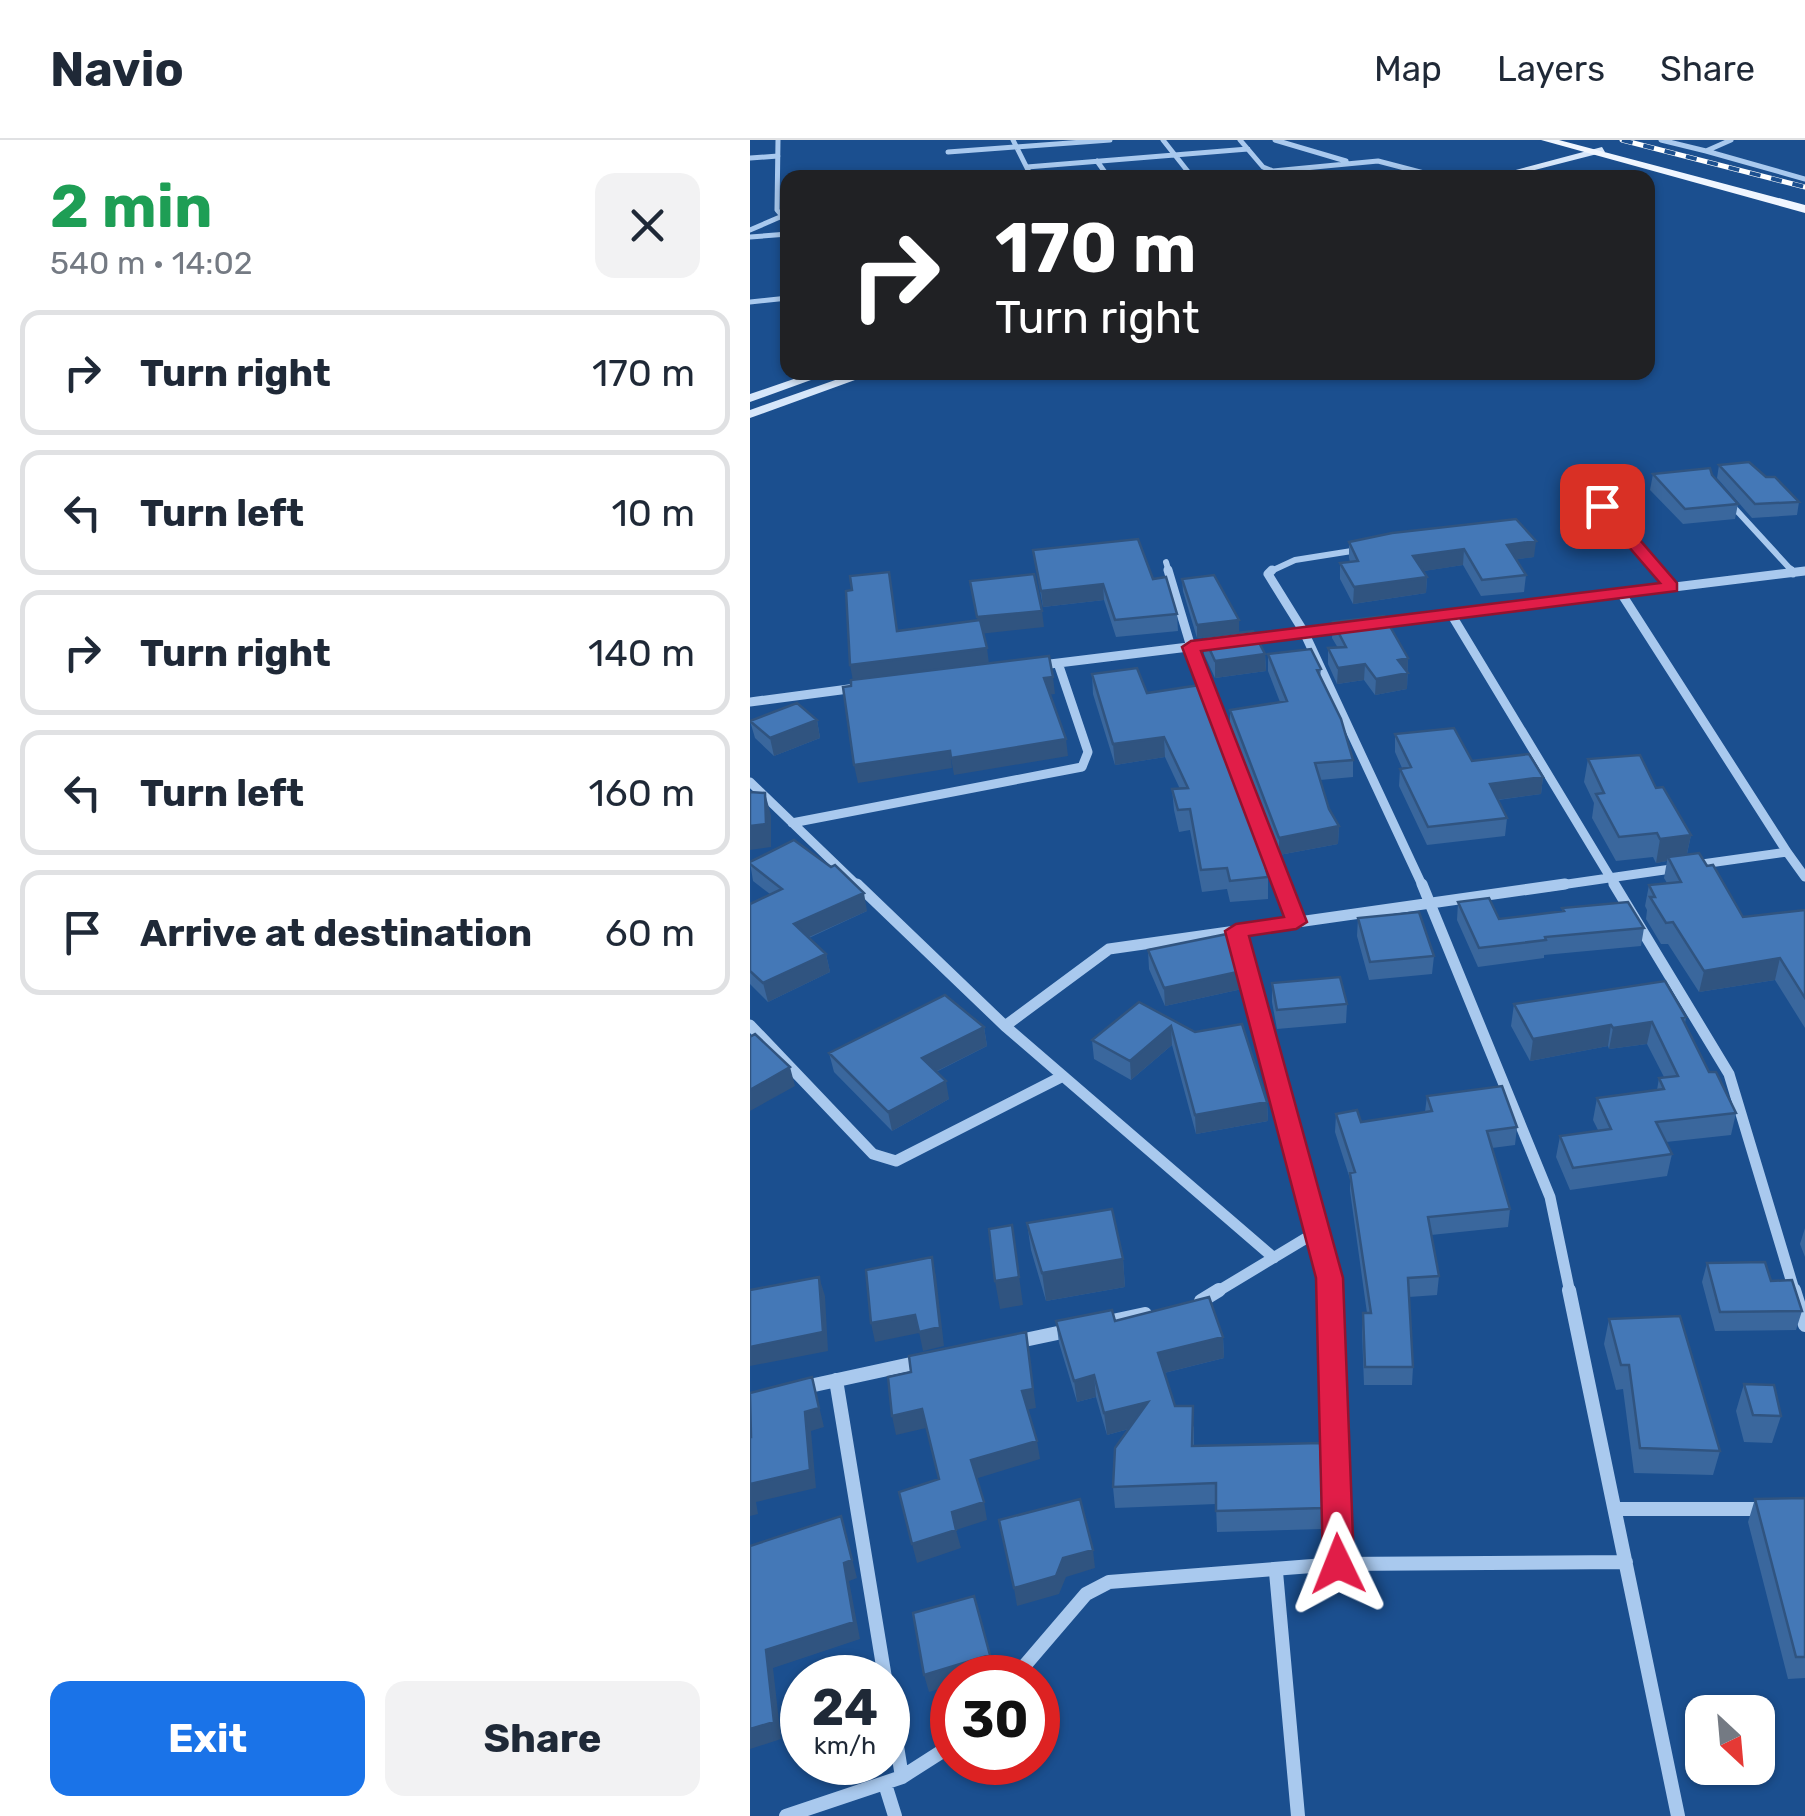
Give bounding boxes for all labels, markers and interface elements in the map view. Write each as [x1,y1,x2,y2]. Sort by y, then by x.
text: Navio [50,41,184,98]
text: Map [1374,48,1442,90]
text: Layers [1497,48,1605,90]
text: Share [1660,48,1755,90]
text: 2 min [50,171,212,242]
button: close [595,173,700,278]
text: 170 m [995,207,1197,290]
icon: right [830,210,960,340]
text: 540 m · 14:02 [50,244,253,282]
text: Turn right [995,291,1199,344]
icon: right [55,345,110,400]
text: Turn right [140,350,331,396]
text: 170 m [592,350,695,396]
pin [1560,464,1645,549]
icon: arrive [1575,479,1630,534]
icon: left [55,485,110,540]
text: Turn left [140,490,304,536]
text: 10 m [612,490,695,536]
icon: right [55,625,110,680]
text: Turn right [140,630,331,676]
text: 140 m [588,630,695,676]
icon: left [55,765,110,820]
text: Turn left [140,770,304,816]
text: 160 m [589,770,695,816]
icon: arrive [55,905,110,960]
text: Arrive at destination [140,910,532,956]
text: 60 m [605,910,695,956]
position arrow [1286,1512,1390,1616]
speed limit sign: 30 [930,1655,1060,1785]
text: 24 [812,1678,878,1738]
button: Exit [50,1681,365,1796]
button: Share [385,1681,700,1796]
north arrow [1685,1695,1775,1785]
map controls [1685,1695,1775,1785]
text: km/h [814,1731,876,1760]

